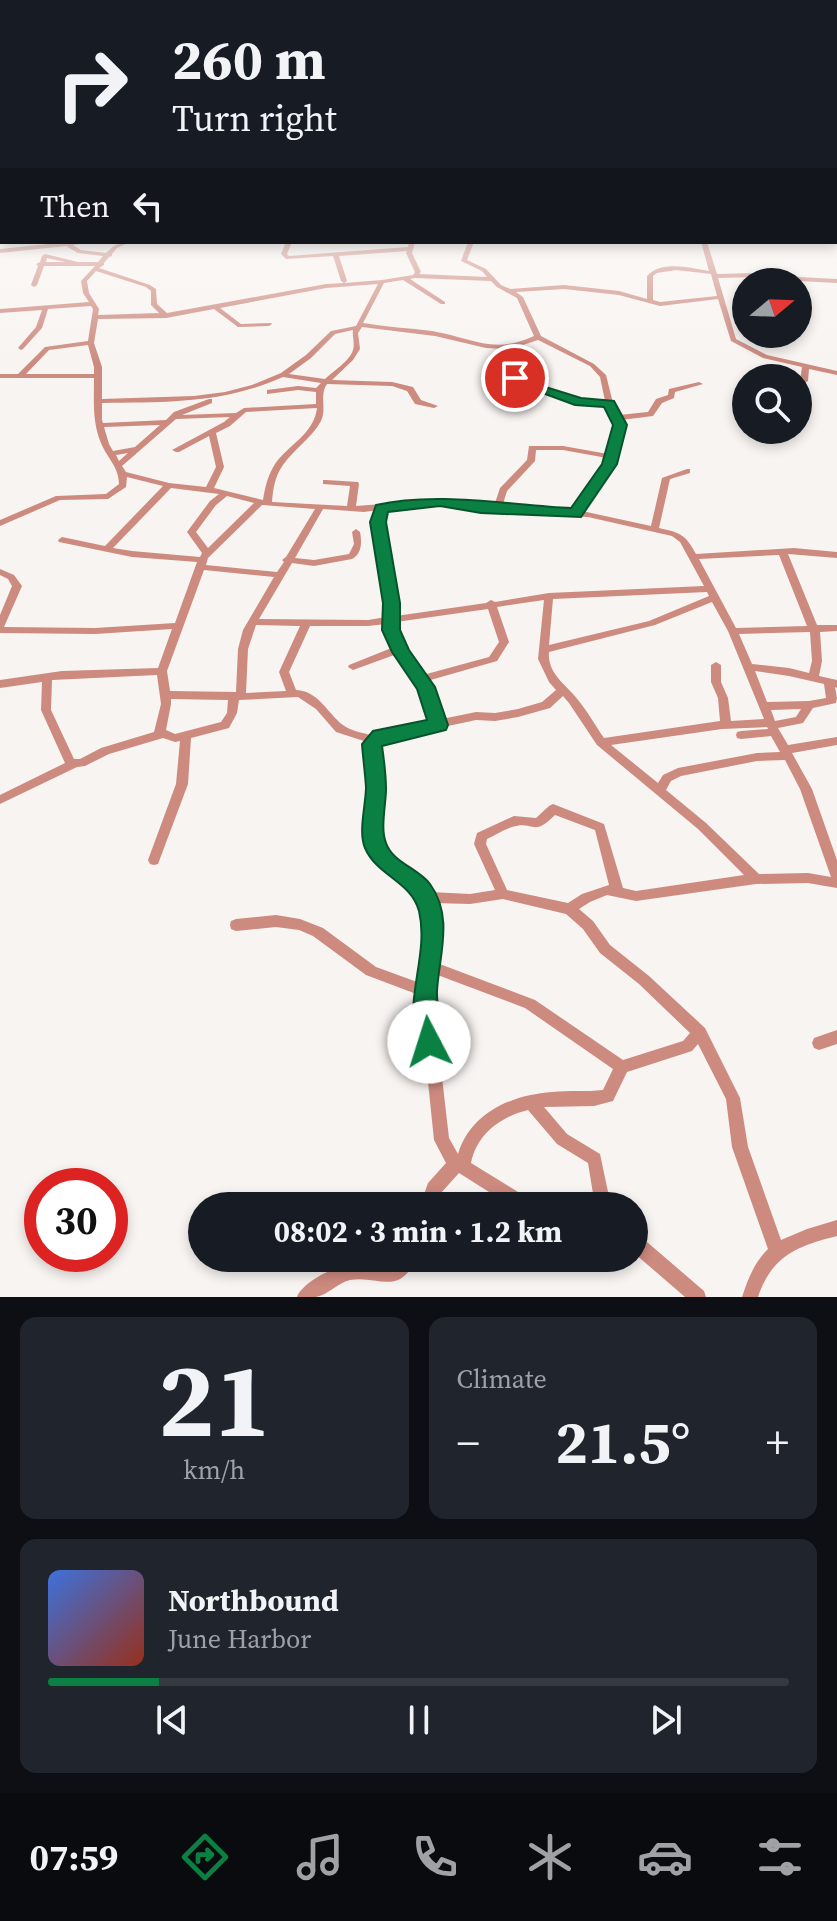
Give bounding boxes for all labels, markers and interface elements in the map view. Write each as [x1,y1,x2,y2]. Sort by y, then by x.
text: 260 m [172,21,326,98]
icon: right [40,32,144,136]
text: Turn right [172,94,337,143]
icon: left [126,184,170,228]
text: Then [40,186,110,227]
north arrow [732,268,812,348]
map controls [732,268,812,444]
pin [481,344,549,412]
icon: arrive [493,356,537,400]
button: search [732,364,812,444]
position arrow [387,1000,471,1084]
speed limit sign: 30 [24,1168,128,1272]
text: 08:02 · 3 min · 1.2 km [274,1211,562,1252]
text: 21 [158,1328,271,1471]
text: Climate [457,1361,547,1397]
text: 21.5° [555,1401,690,1483]
text: − [457,1412,480,1473]
text: + [766,1412,789,1473]
text: km/h [183,1452,245,1488]
text: Northbound [168,1580,339,1621]
text: June Harbor [168,1621,311,1657]
icon: previous [150,1698,194,1742]
icon: pause [397,1698,441,1742]
icon: next [644,1698,688,1742]
icon: directions [177,1829,233,1885]
icon: music [292,1829,348,1885]
icon: phone [407,1829,463,1885]
icon: climate [522,1829,578,1885]
icon: car [637,1829,693,1885]
icon: filters [752,1829,808,1885]
text: 07:59 [29,1833,118,1882]

